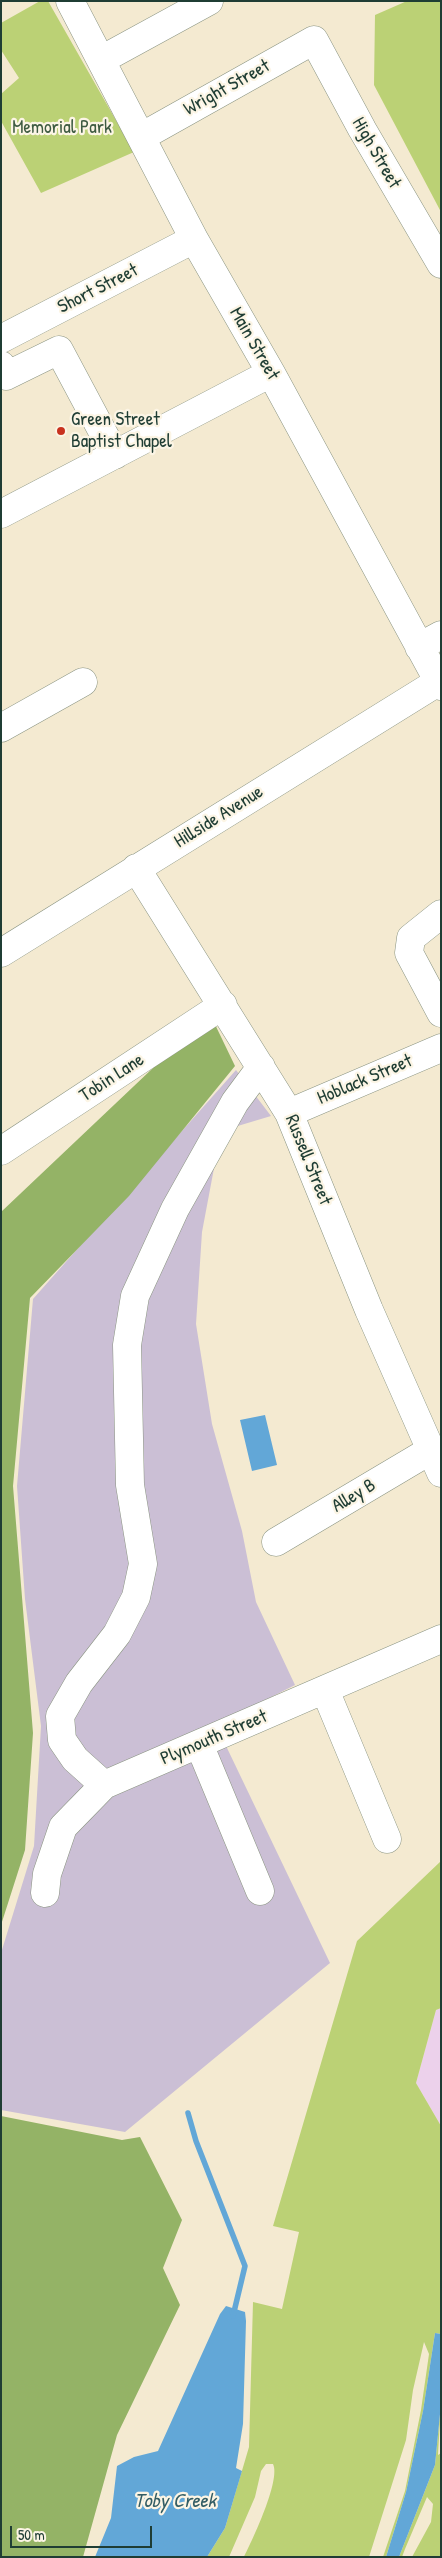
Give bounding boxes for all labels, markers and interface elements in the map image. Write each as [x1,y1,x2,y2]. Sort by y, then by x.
street label: Wright Street [180,55,274,121]
street label: High Street [347,113,405,193]
park label: Memorial Park [12,117,112,139]
street label: Short Street [54,259,142,319]
street label: Main Street [224,304,284,384]
place label: Green Street Baptist Chapel [71,409,172,453]
marker: Green Street Baptist Chapel [55,425,67,437]
street label: Hillside Avenue [170,781,268,853]
street label: Tobin Lane [75,1049,149,1107]
street label: Hoblack Street [314,1050,416,1110]
street label: Russell Street [280,1112,336,1208]
street label: Alley B [328,1474,380,1518]
street label: Plymouth Street [157,1705,271,1771]
water label: Toby Creek [134,2490,216,2514]
scale bar [12,2516,155,2548]
text: 50 m [18,2524,45,2545]

